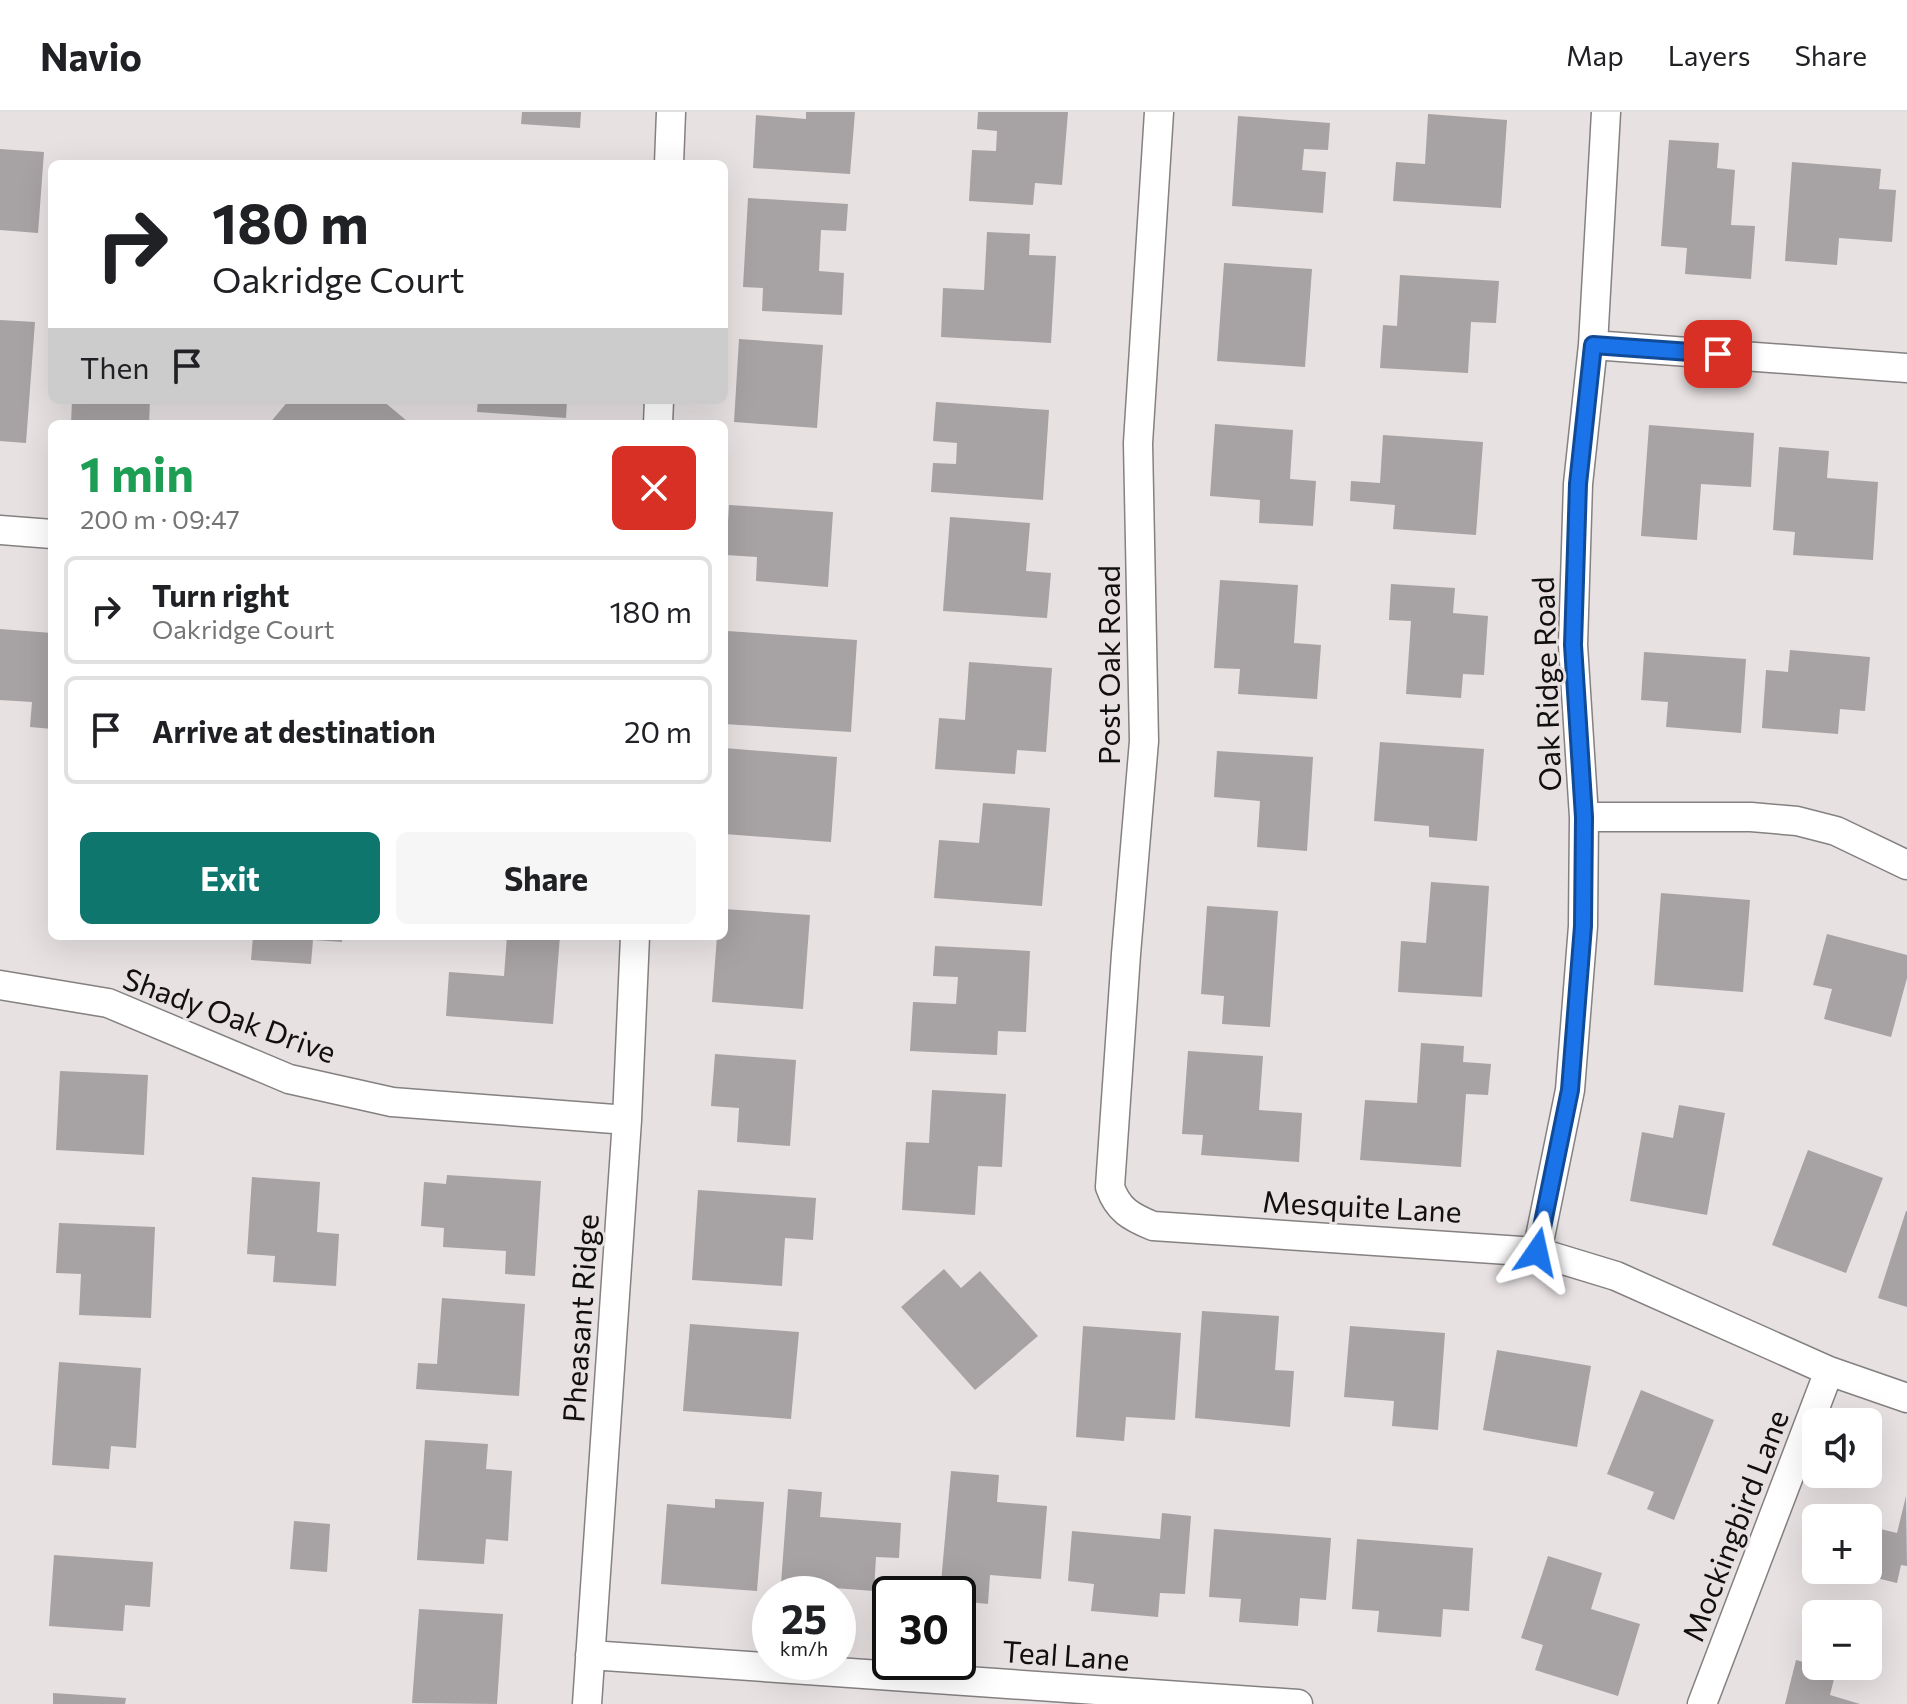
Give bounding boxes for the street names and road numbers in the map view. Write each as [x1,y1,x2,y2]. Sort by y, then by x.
street label: Post Oak Road [1089,565,1126,765]
street label: Oak Ridge Road [1523,576,1567,792]
street label: Shady Oak Drive [119,958,341,1070]
street label: Mesquite Lane [1261,1181,1463,1229]
street label: Pheasant Ridge [553,1212,605,1424]
street label: Mockingbird Lane [1673,1404,1795,1646]
street label: Teal Lane [1001,1631,1131,1677]

